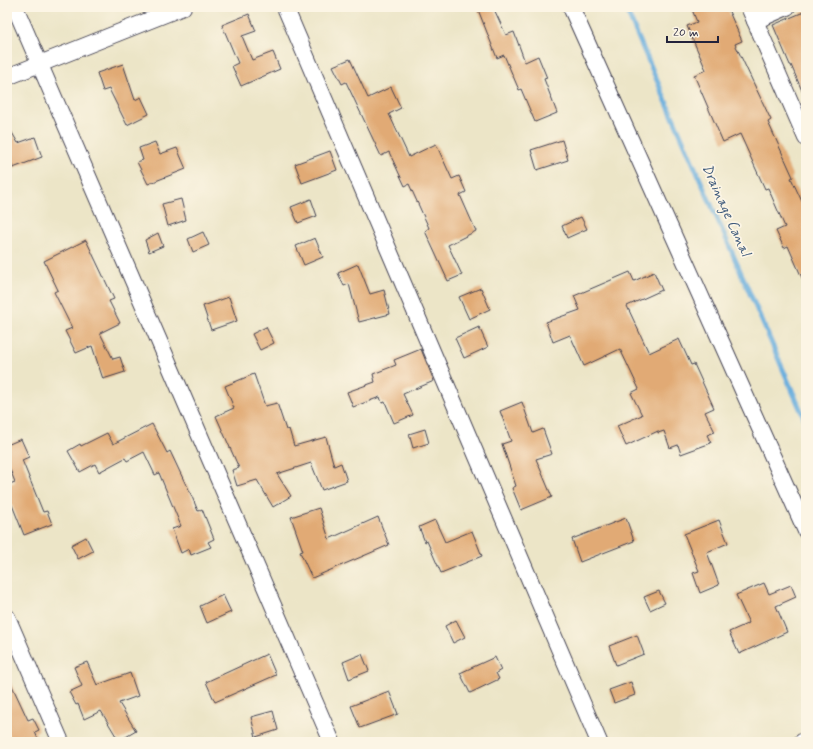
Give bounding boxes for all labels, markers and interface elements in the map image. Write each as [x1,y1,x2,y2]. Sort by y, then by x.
scale bar [667,18,718,44]
text: 20 m [673,25,699,41]
water label: Drainage Canal [697,162,755,261]

